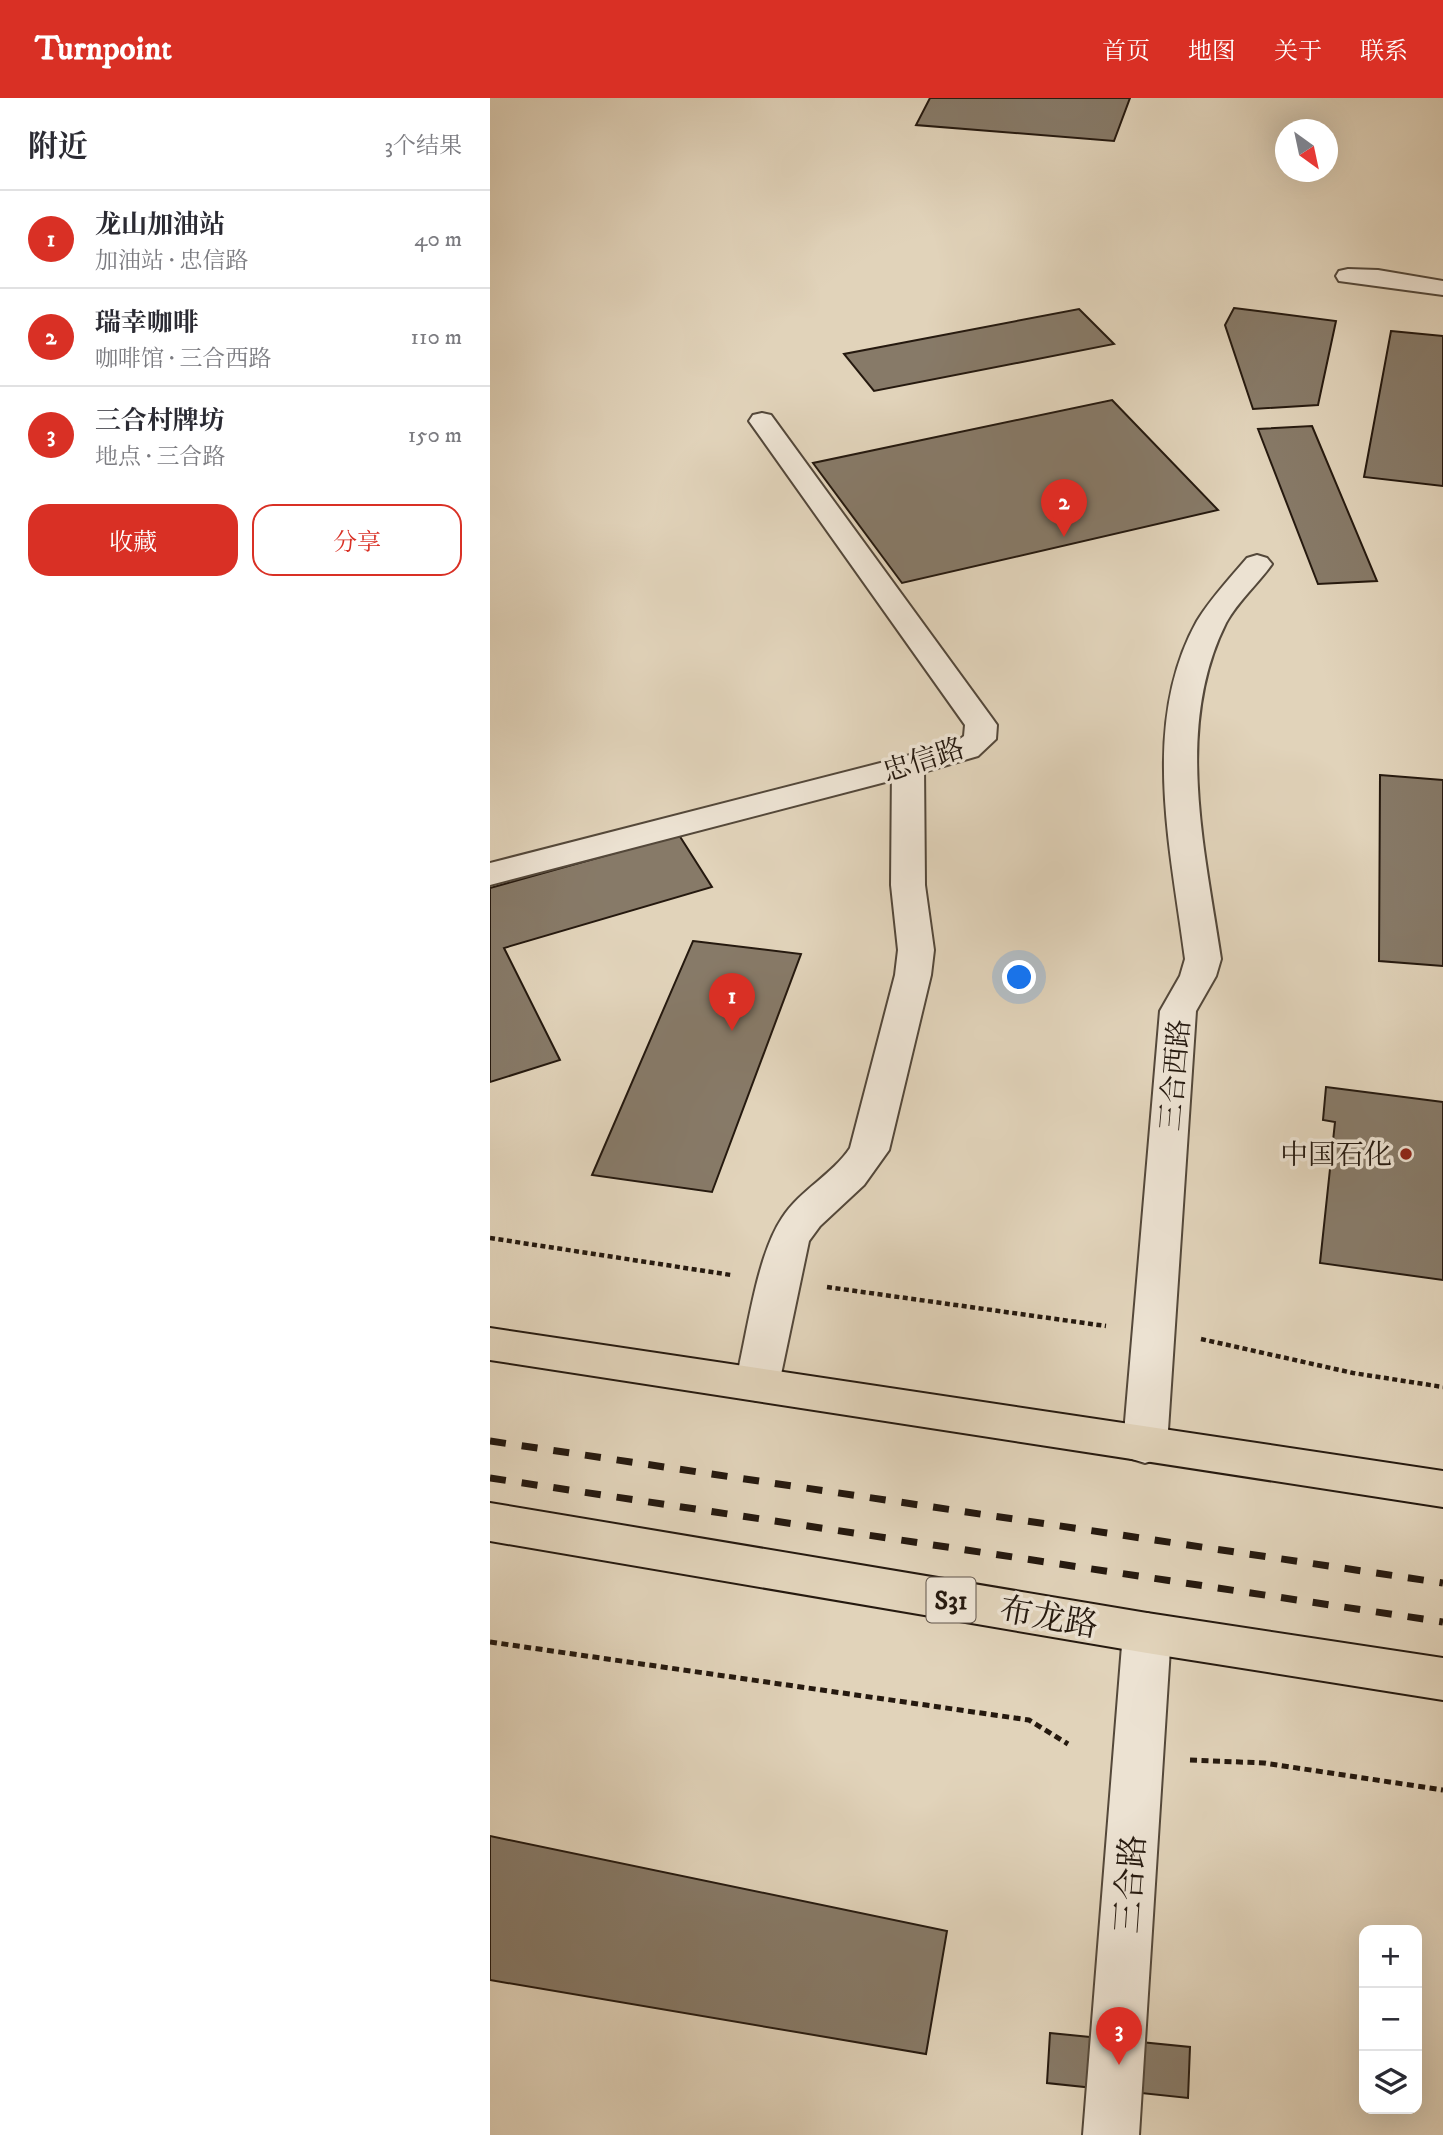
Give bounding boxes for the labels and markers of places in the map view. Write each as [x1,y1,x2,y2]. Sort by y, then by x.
pin: 2 [1041,479,1087,537]
pin: 1 [709,973,755,1031]
place label: 中国石化 [1280,1138,1392,1173]
marker: 中国石化 [1398,1146,1414,1162]
pin: 3 [1096,2007,1142,2065]

